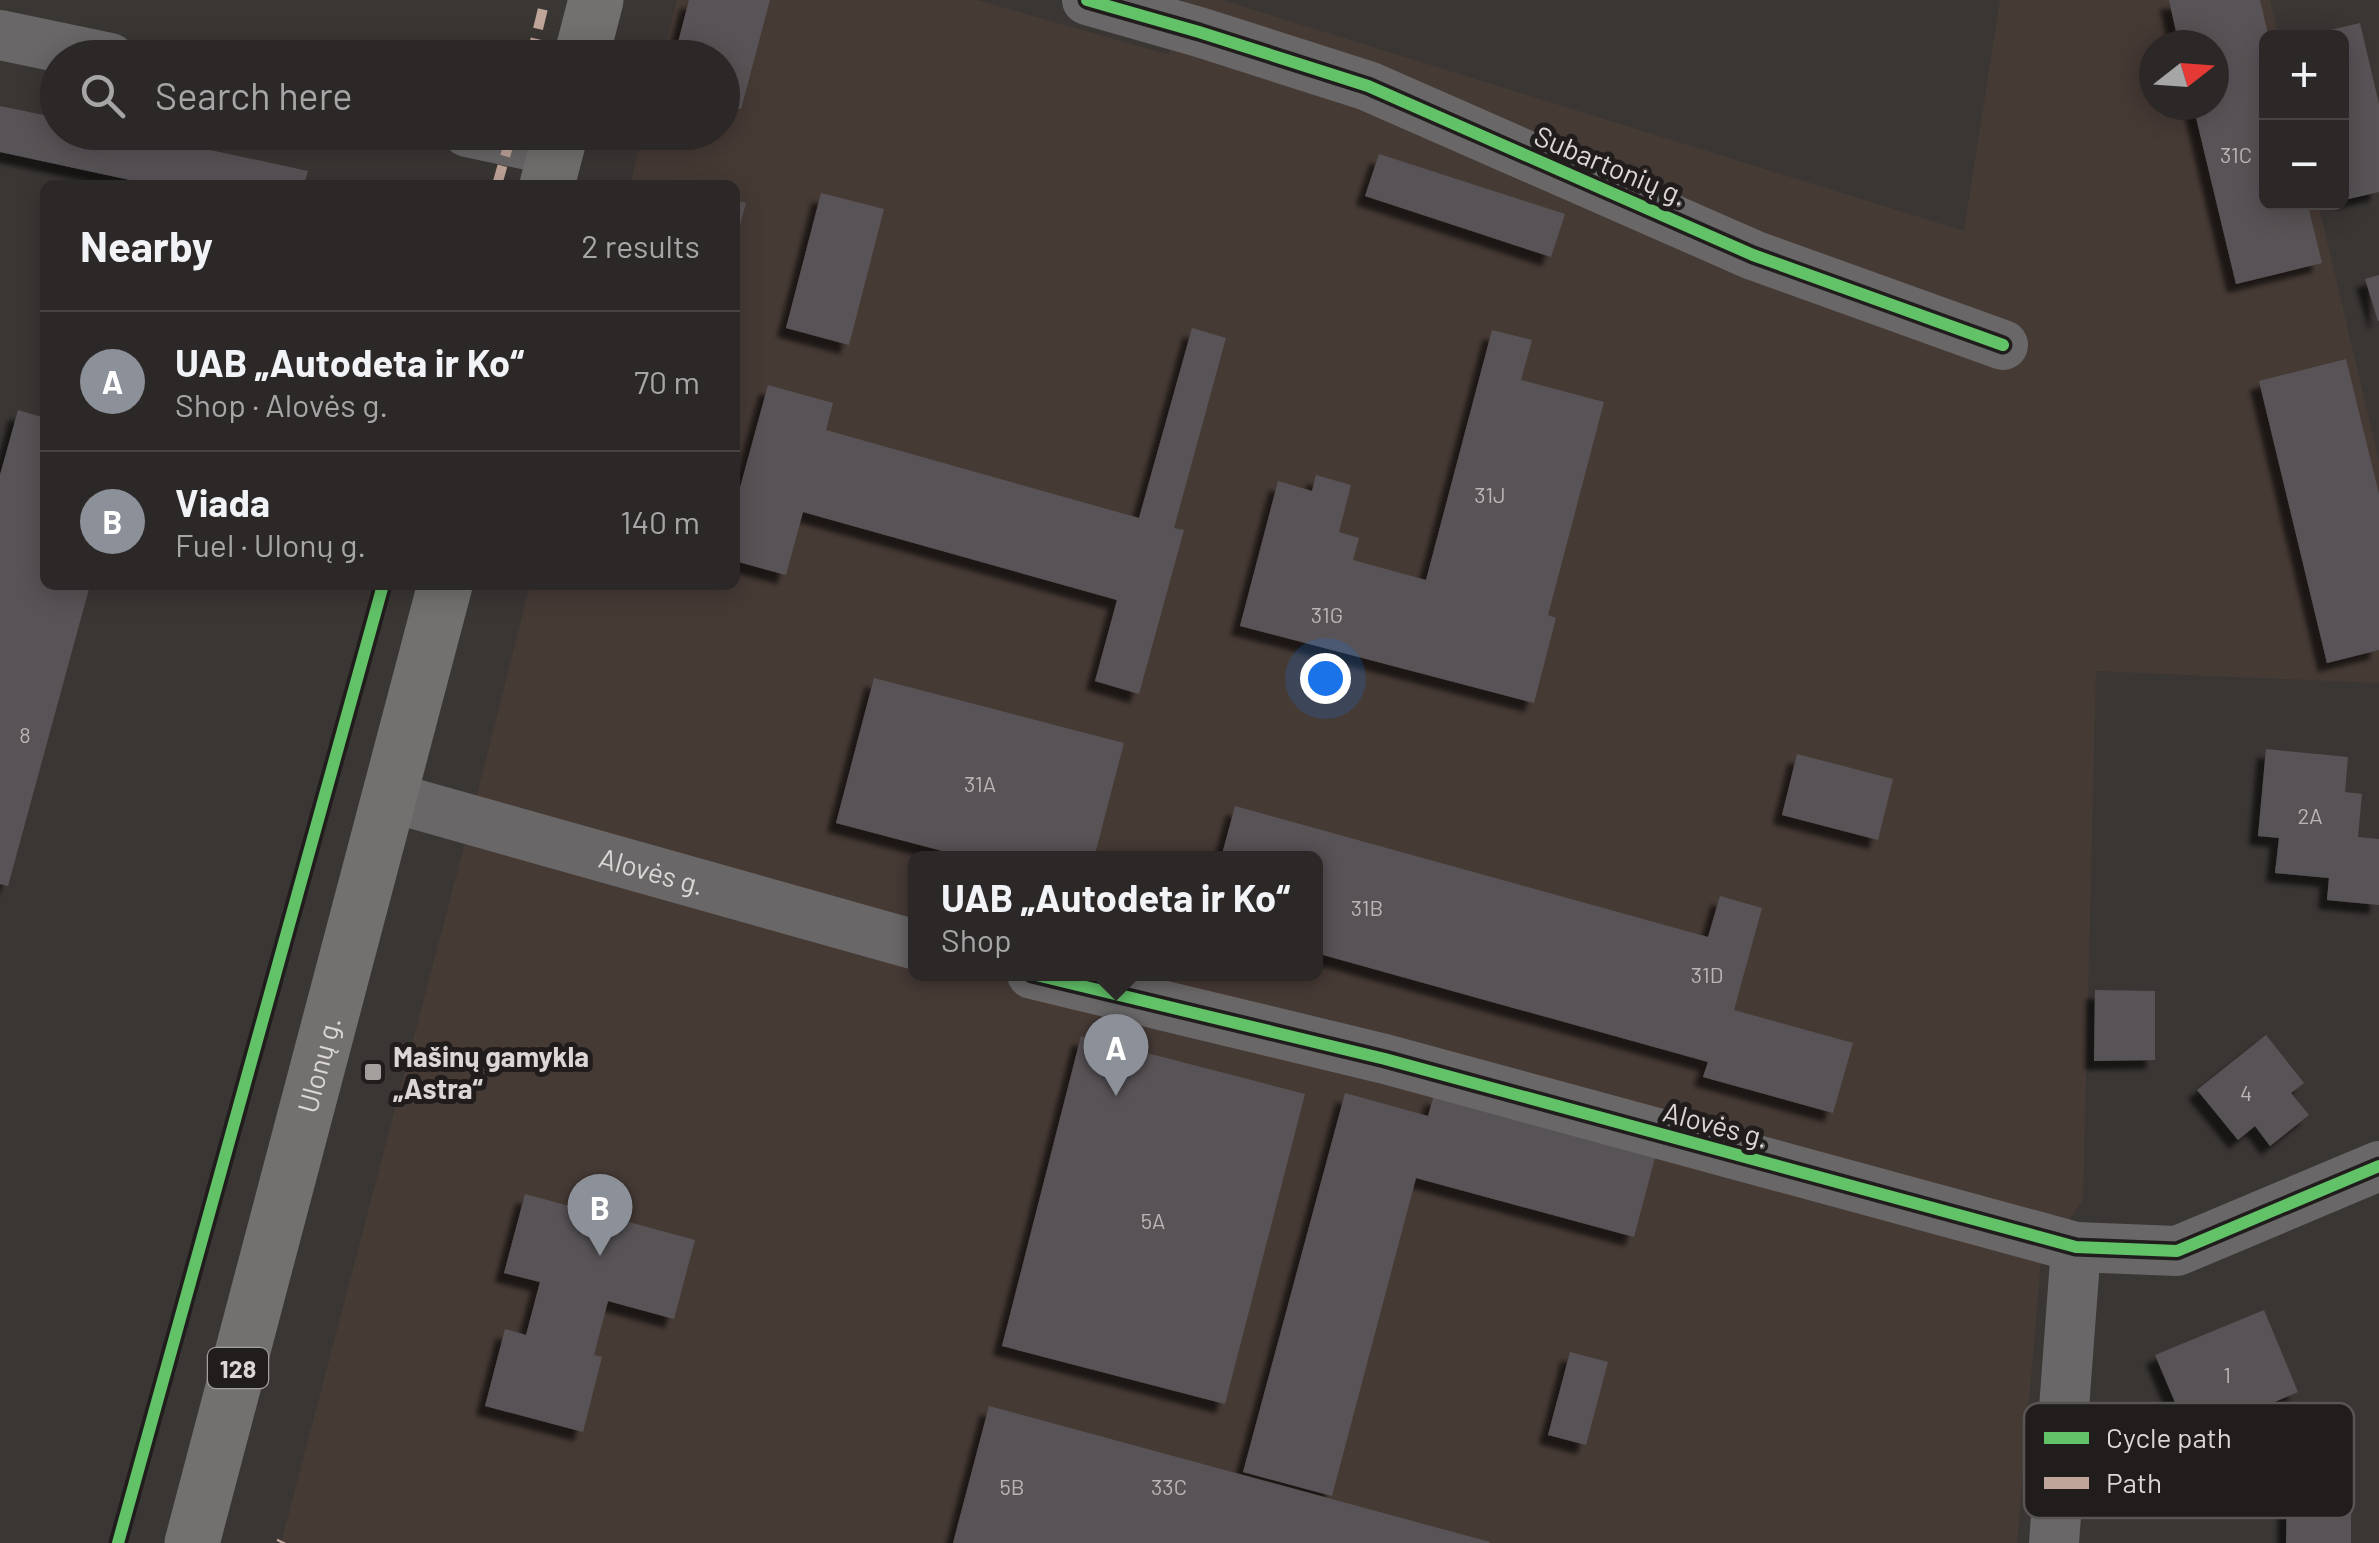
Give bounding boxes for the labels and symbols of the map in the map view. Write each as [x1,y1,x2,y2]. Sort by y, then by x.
north arrow [2139,30,2229,120]
street label: Subartonių g. [1530,118,1692,212]
house number: 31C [2220,141,2252,167]
house number: 31J [1474,481,1506,507]
house number: 31G [1311,601,1343,627]
your location [1300,653,1351,704]
house number: 8 [19,721,31,747]
house number: 31A [964,770,996,796]
house number: 2A [2297,802,2323,828]
street label: Alovės g. [595,840,708,902]
house number: 31B [1351,894,1383,920]
house number: 31D [1691,961,1723,987]
street label: Ulonų g. [289,1012,347,1116]
pin: A [1084,1014,1148,1096]
place label: Mašinų gamykla „Astra“ [393,1039,589,1105]
marker: Mašinų gamykla „Astra“ [362,1061,384,1083]
house number: 4 [2240,1079,2252,1105]
street label: Alovės g. [1660,1094,1772,1154]
pin: B [568,1174,632,1256]
house number: 5A [1141,1207,1165,1233]
road number: 128 [208,1348,268,1388]
house number: 1 [2223,1361,2231,1387]
legend [2024,1403,2354,1518]
text: Cycle path [2106,1420,2232,1454]
text: Path [2106,1465,2162,1499]
house number: 5B [999,1473,1025,1499]
house number: 33C [1151,1473,1187,1499]

